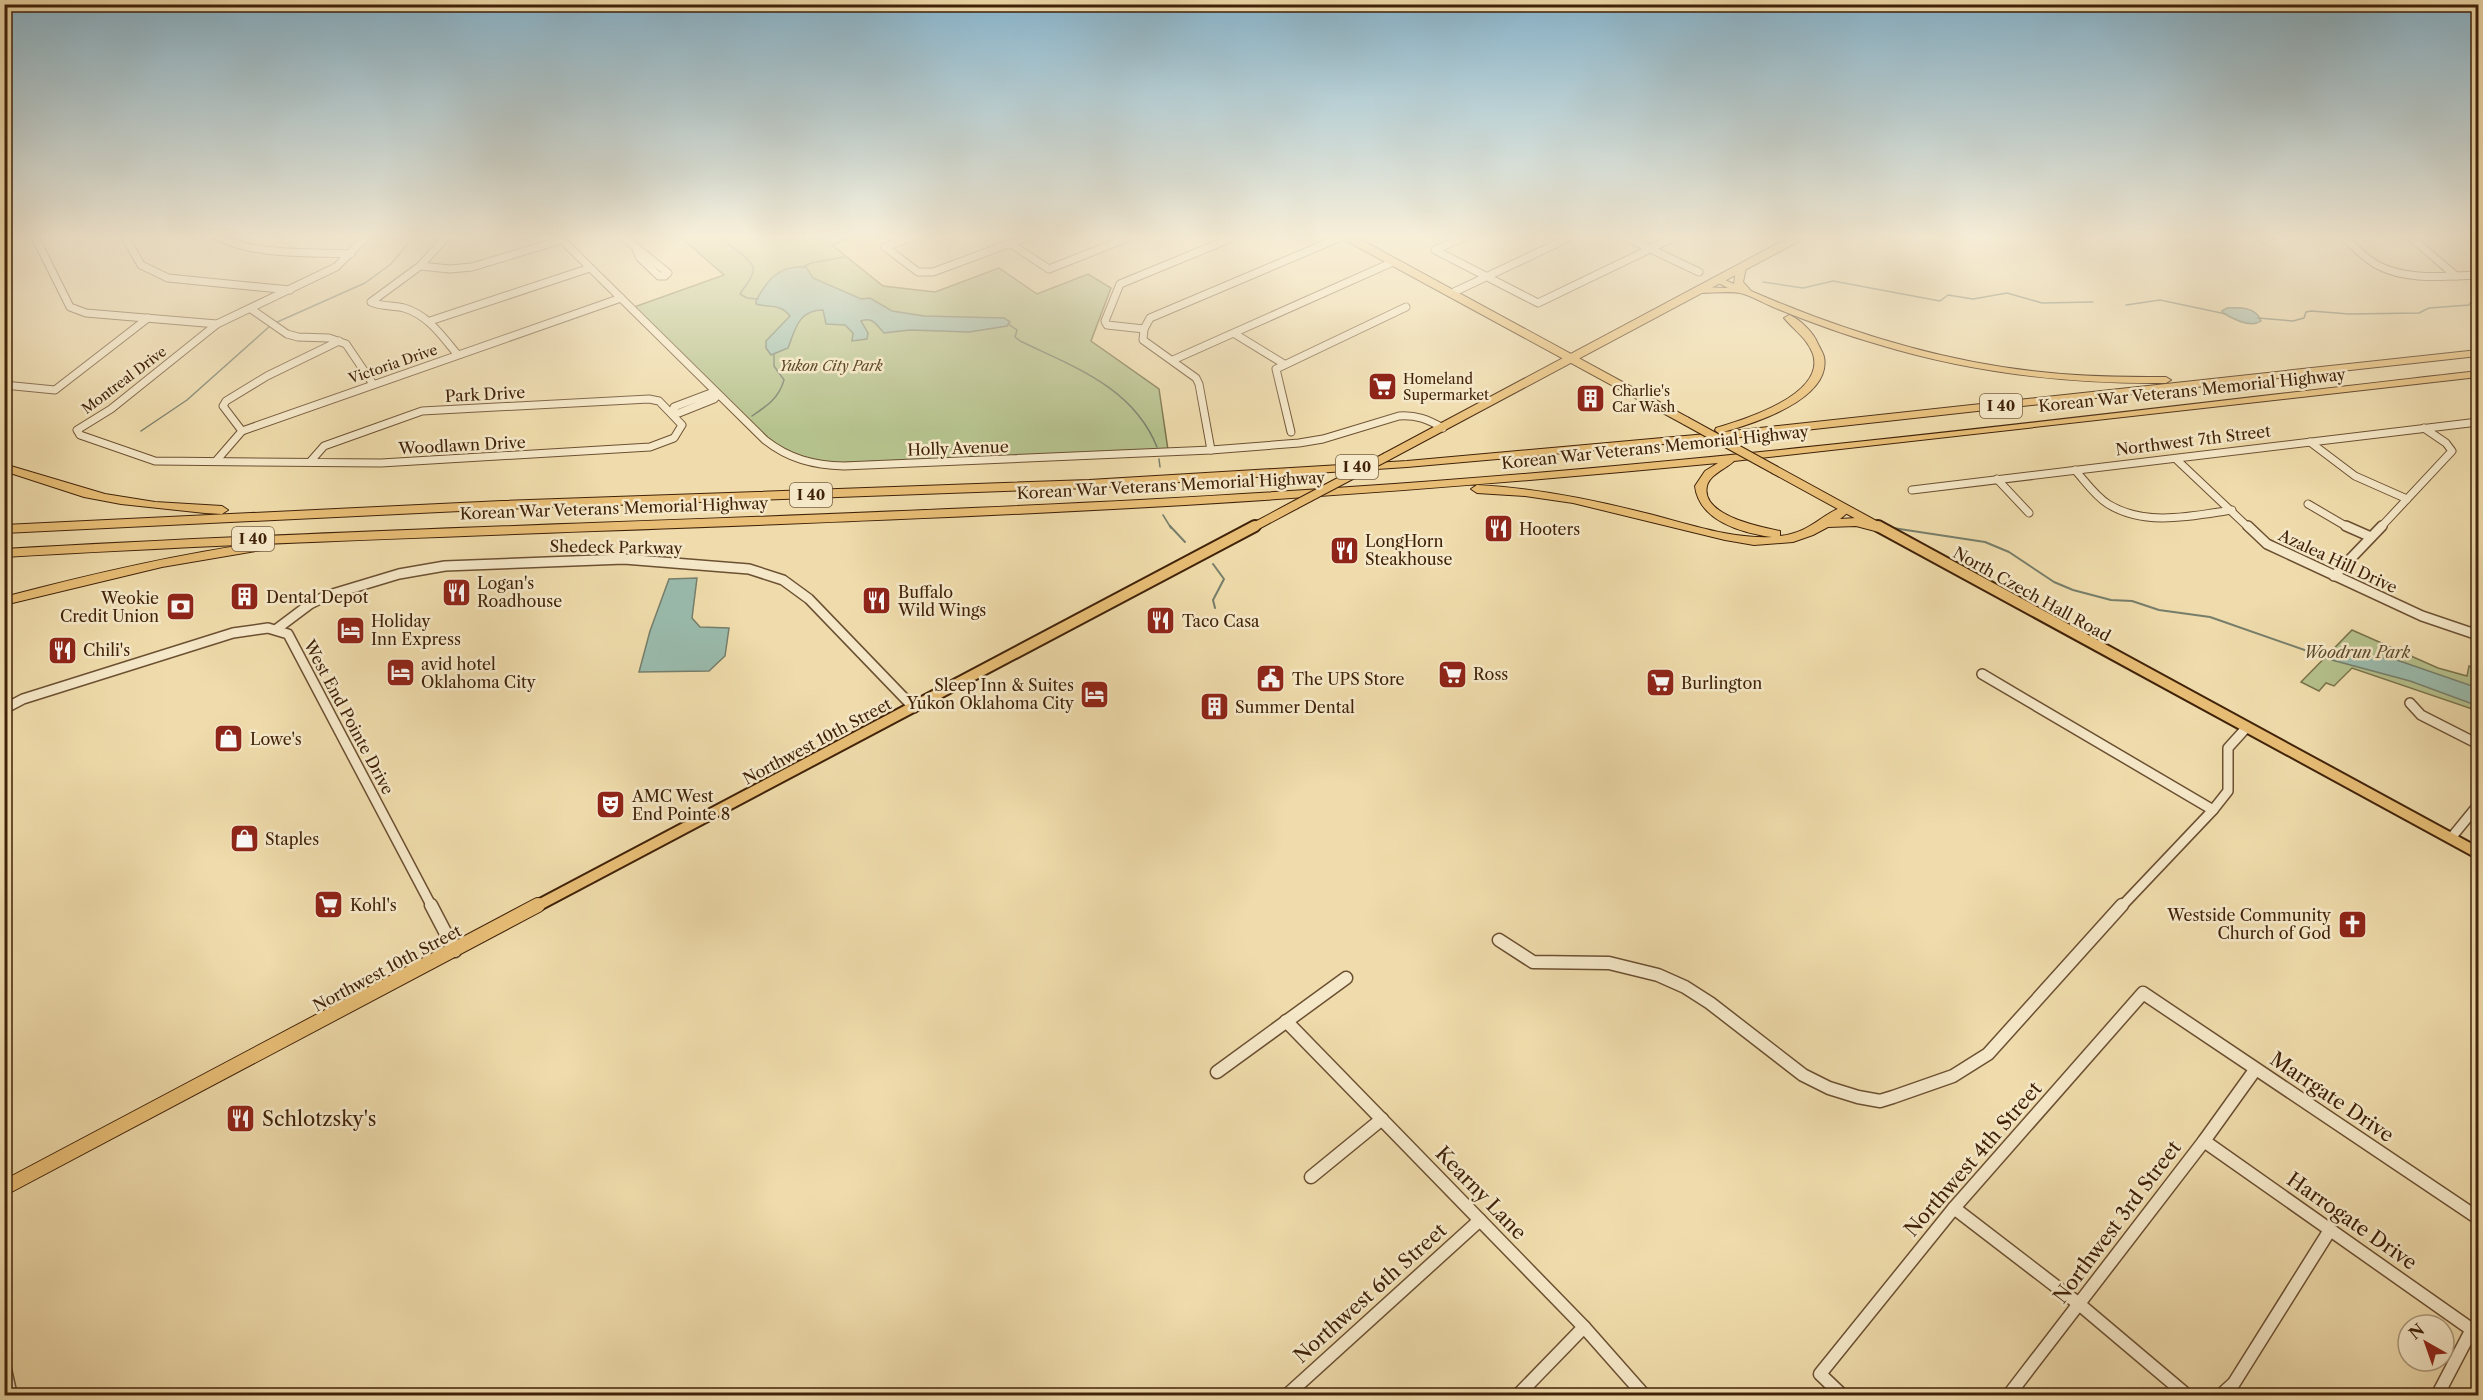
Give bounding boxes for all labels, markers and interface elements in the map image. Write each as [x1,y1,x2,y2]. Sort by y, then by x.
street label: Victoria Drive [345,340,440,388]
street label: Montreal Drive [78,342,170,418]
park label: Yukon City Park [779,357,883,375]
street label: Korean War Veterans Memorial Highway [2037,364,2348,416]
place label: Homeland Supermarket [1403,370,1489,404]
supermarket icon: Homeland Supermarket [1366,371,1398,403]
street label: Park Drive [444,382,526,406]
place label: Charlie's Car Wash [1612,382,1676,416]
building icon: Charlie's Car Wash [1575,383,1607,415]
road number: I 40 [1980,394,2022,418]
street label: Korean War Veterans Memorial Highway [1500,421,1811,473]
street label: Northwest 7th Street [2114,421,2272,459]
street label: Woodlawn Drive [397,432,526,458]
street label: Holly Avenue [907,436,1009,460]
road number: I 40 [1336,455,1378,479]
street label: Korean War Veterans Memorial Highway [1016,467,1327,503]
road number: I 40 [790,483,832,507]
street label: Korean War Veterans Memorial Highway [459,493,770,523]
restaurant icon: Hooters [1482,513,1514,545]
place label: Hooters [1519,519,1580,539]
street label: Azalea Hill Drive [2275,524,2401,597]
road number: I 40 [232,527,274,551]
place label: LongHorn Steakhouse [1365,531,1453,569]
restaurant icon: LongHorn Steakhouse [1328,534,1360,566]
street label: Shedeck Parkway [549,536,684,558]
street label: North Czech Hall Road [1950,542,2114,646]
place label: Logan's Roadhouse [477,573,562,611]
restaurant icon: Logan's Roadhouse [440,576,472,608]
building icon: Dental Depot [229,581,261,613]
place label: Buffalo Wild Wings [897,582,986,620]
restaurant icon: Buffalo Wild Wings [861,585,893,617]
place label: Dental Depot [266,587,369,607]
place label: Weokie Credit Union [60,588,159,626]
bank icon: Weokie Credit Union [164,591,196,623]
restaurant icon: Taco Casa [1145,605,1177,637]
place label: Holiday Inn Express [371,611,461,649]
place label: Taco Casa [1182,611,1260,631]
hotel icon: Holiday Inn Express [334,614,366,646]
restaurant icon: Chili's [46,634,78,666]
street label: West End Pointe Drive [299,635,398,798]
place label: Chili's [83,640,130,660]
park label: Woodrun Park [2304,642,2411,662]
place label: avid hotel Oklahoma City [421,654,537,692]
hotel icon: avid hotel Oklahoma City [384,657,416,689]
supermarket icon: Ross [1436,658,1468,690]
public building icon: The UPS Store [1255,663,1287,695]
place label: Ross [1473,664,1508,684]
supermarket icon: Burlington [1644,667,1676,699]
place label: The UPS Store [1292,669,1405,689]
place label: Burlington [1681,673,1762,693]
place label: Sleep Inn & Suites Yukon Oklahoma City [906,675,1075,713]
hotel icon: Sleep Inn & Suites Yukon Oklahoma City [1079,678,1111,710]
building icon: Summer Dental [1198,691,1230,723]
street label: Northwest 10th Street [739,693,895,789]
place label: Summer Dental [1235,697,1355,717]
shop icon: Lowe's [213,723,245,755]
place label: Lowe's [250,729,302,749]
place label: AMC West End Pointe 8 [631,786,730,824]
theatre icon: AMC West End Pointe 8 [595,789,627,821]
shop icon: Staples [228,823,260,855]
place label: Staples [265,829,319,849]
supermarket icon: Kohl's [313,889,345,921]
place label: Kohl's [350,895,397,915]
place label: Westside Community Church of God [2166,905,2332,943]
church icon: Westside Community Church of God [2336,908,2368,940]
street label: Northwest 10th Street [309,920,465,1016]
street label: Marrgate Drive [2266,1047,2398,1147]
street label: Northwest 4th Street [1899,1077,2047,1241]
restaurant icon: Schlotzsky's [225,1103,257,1135]
place label: Schlotzsky's [262,1107,377,1131]
street label: Northwest 3rd Street [2048,1136,2186,1308]
street label: Kearny Lane [1431,1141,1531,1245]
street label: Harrogate Drive [2282,1167,2422,1275]
street label: Northwest 6th Street [1289,1218,1451,1368]
north arrow [2396,1313,2456,1373]
text: N [2405,1319,2428,1344]

